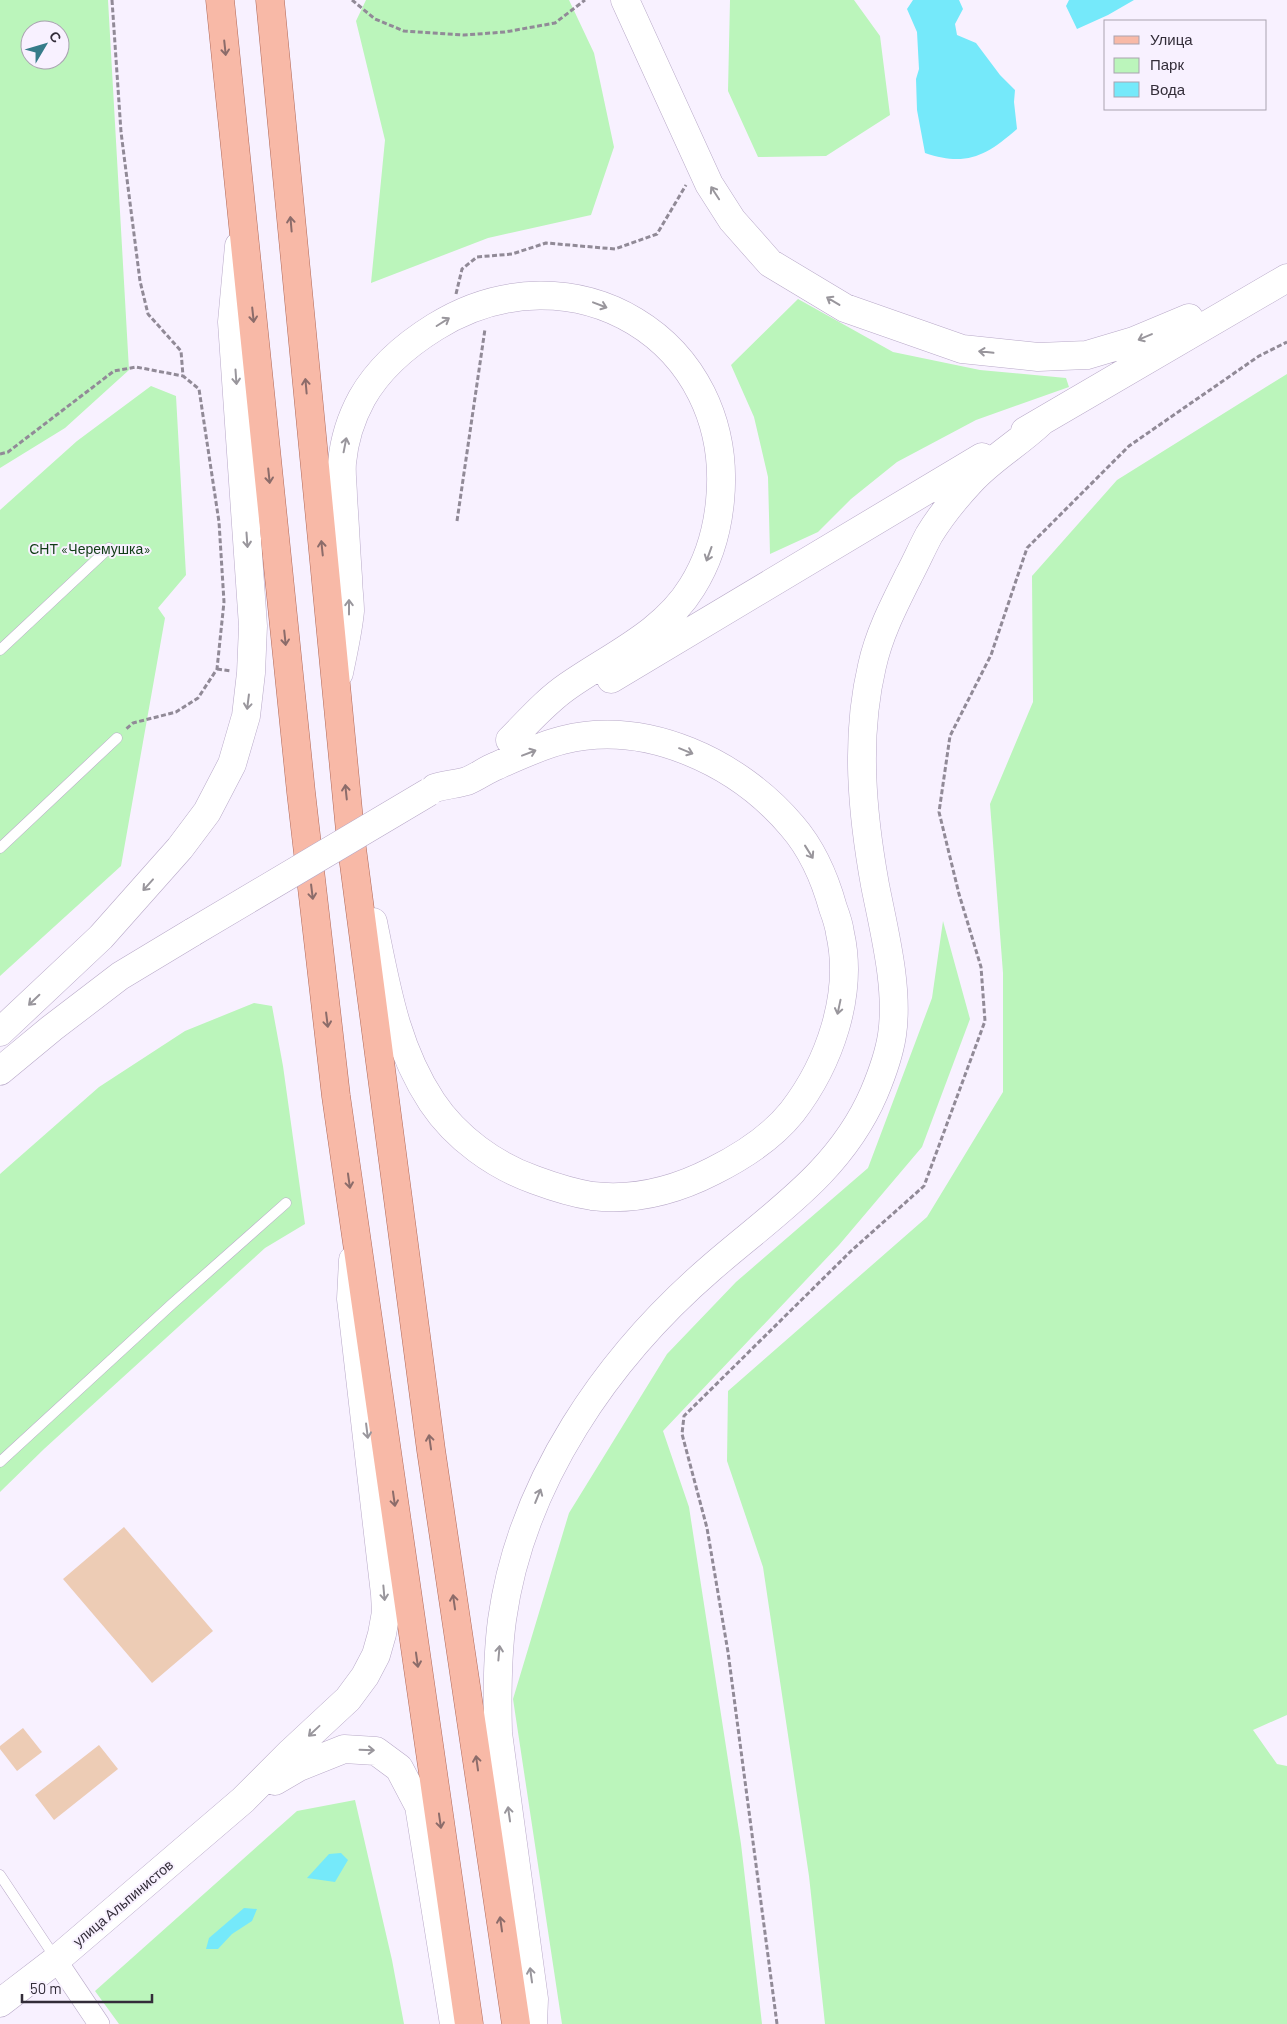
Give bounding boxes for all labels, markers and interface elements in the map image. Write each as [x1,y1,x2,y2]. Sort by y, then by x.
north arrow [20,20,70,70]
legend [1104,20,1267,110]
text: С [46,27,65,46]
text: Улица [1150,30,1193,48]
one-way arrow [220,40,230,56]
text: Парк [1150,55,1184,73]
text: Вода [1150,80,1186,98]
one-way arrow [709,186,720,200]
one-way arrow [286,216,295,232]
one-way arrow [826,295,840,305]
one-way arrow [592,301,607,310]
one-way arrow [248,306,258,322]
one-way arrow [436,317,450,327]
one-way arrow [1138,332,1153,342]
one-way arrow [978,347,994,357]
one-way arrow [231,369,240,385]
one-way arrow [301,378,311,394]
one-way arrow [341,437,351,453]
one-way arrow [264,468,274,484]
one-way arrow [242,531,252,547]
park label: СНТ «Черемушка» [29,540,151,557]
one-way arrow [317,540,327,556]
one-way arrow [704,546,713,561]
one-way arrow [344,599,354,615]
one-way arrow [280,630,290,646]
one-way arrow [243,693,253,709]
one-way arrow [678,747,693,756]
one-way arrow [521,748,536,757]
one-way arrow [341,785,351,801]
one-way arrow [805,844,815,858]
one-way arrow [142,878,153,891]
one-way arrow [307,884,317,900]
one-way arrow [27,994,40,1006]
one-way arrow [834,999,843,1015]
one-way arrow [322,1012,332,1028]
one-way arrow [344,1173,354,1189]
one-way arrow [362,1423,372,1439]
one-way arrow [425,1434,435,1450]
one-way arrow [534,1489,544,1504]
one-way arrow [390,1491,400,1507]
one-way arrow [380,1584,389,1600]
one-way arrow [448,1595,458,1611]
one-way arrow [494,1645,503,1661]
one-way arrow [412,1652,422,1668]
one-way arrow [308,1725,320,1737]
one-way arrow [359,1746,375,1755]
one-way arrow [472,1755,482,1771]
one-way arrow [504,1807,514,1823]
one-way arrow [435,1813,445,1829]
street label: улица Альпинистов [69,1856,176,1949]
one-way arrow [496,1916,506,1932]
one-way arrow [525,1968,535,1984]
scale bar [22,1972,152,2004]
text: 50 m [30,1979,62,1997]

